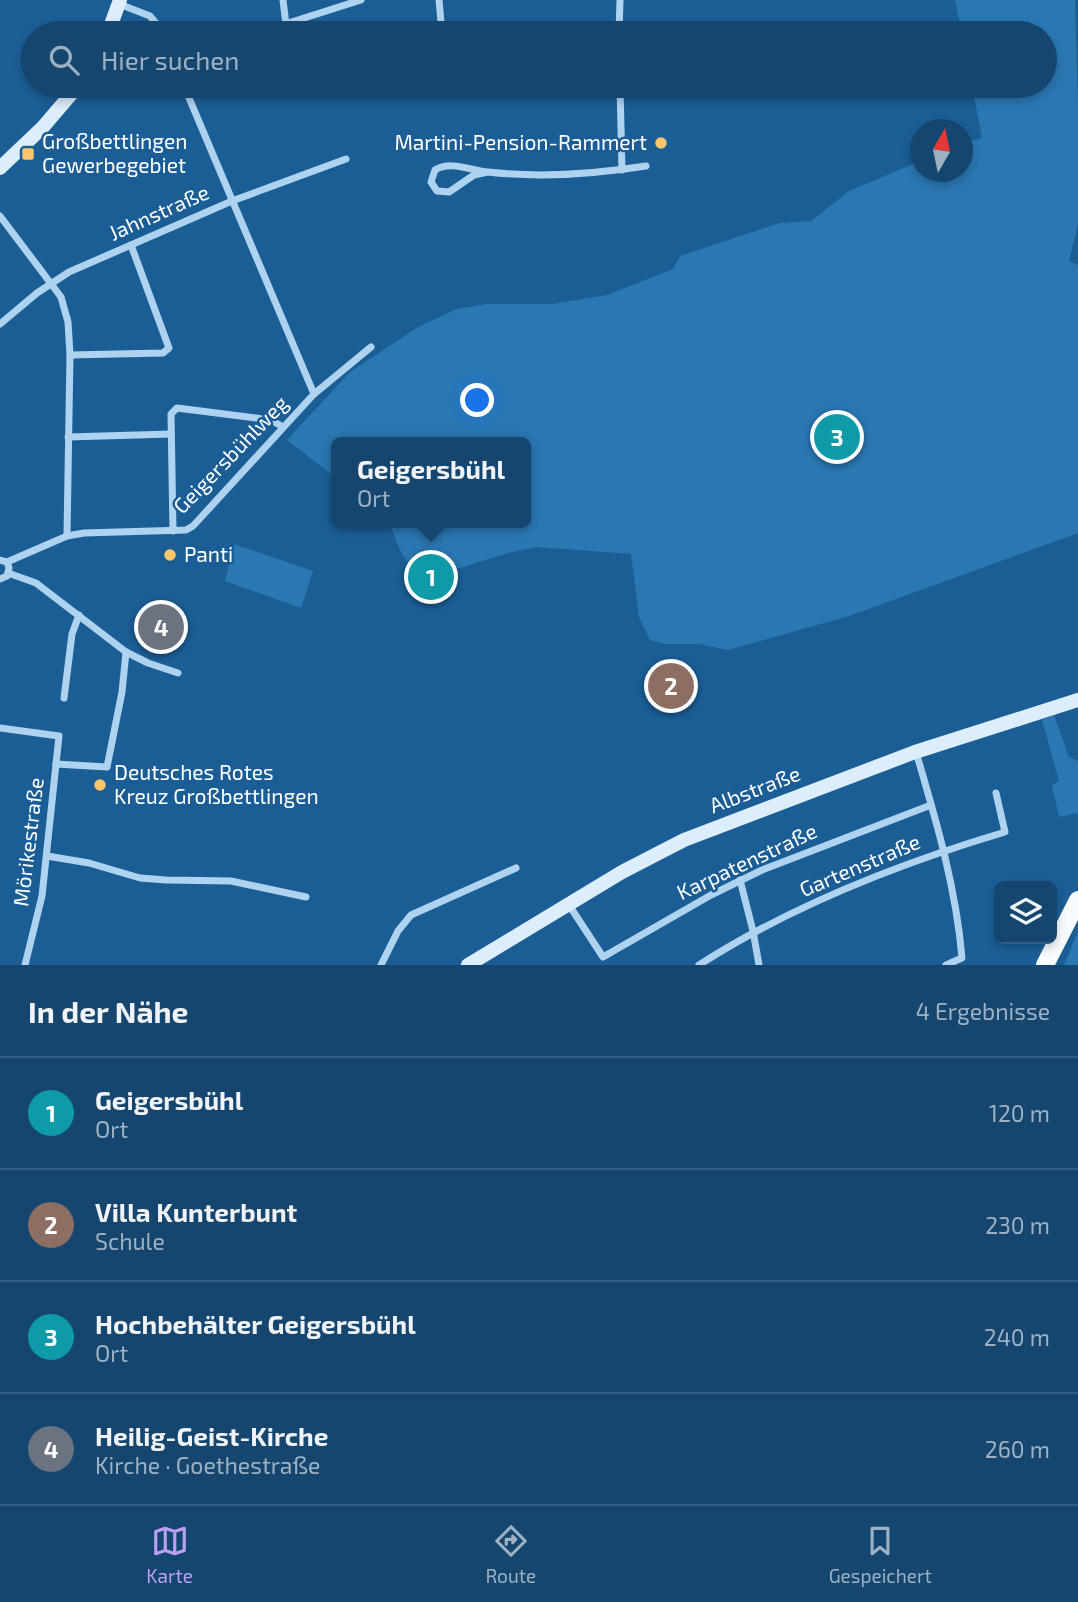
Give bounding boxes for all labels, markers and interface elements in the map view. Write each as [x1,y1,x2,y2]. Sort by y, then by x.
search box [21,21,1057,98]
icon: search [45,41,83,79]
text: Hier suchen [101,44,239,75]
north arrow [910,119,973,182]
place label: Großbettlingen Gewerbegebiet [42,128,187,177]
place label: Martini-Pension-Rammert [394,129,647,154]
marker: Martini-Pension-Rammert [653,135,669,151]
marker: Großbettlingen Gewerbegebiet [20,146,36,162]
street label: Jahnstraße [104,178,212,245]
your location [460,383,494,417]
street label: Geigersbühlweg [167,390,293,518]
pin: 3 [814,411,860,463]
popup [331,437,531,528]
text: Geigersbühl [357,453,505,484]
text: Ort [357,484,390,512]
place label: Panti [184,541,233,566]
marker: Panti [162,547,178,563]
pin: 1 [408,551,454,603]
pin: 4 [138,601,184,653]
pin: 2 [648,660,694,712]
place label: Deutsches Rotes Kreuz Großbettlingen [114,759,319,808]
street label: Albstraße [705,760,803,817]
street label: Mörikestraße [7,776,48,908]
marker: Deutsches Rotes Kreuz Großbettlingen [92,777,108,793]
street label: Karpatenstraße [672,817,820,904]
street label: Gartenstraße [795,828,924,901]
map controls [994,881,1057,944]
button: layers [994,881,1057,944]
text: In der Nähe [28,993,189,1029]
text: 4 Ergebnisse [916,997,1050,1025]
text: Geigersbühl [95,1084,243,1115]
text: 1 [46,1099,56,1127]
text: 120 m [989,1099,1050,1127]
text: Ort [95,1115,128,1143]
text: Villa Kunterbunt [95,1196,297,1227]
text: 2 [44,1211,58,1239]
text: 230 m [985,1211,1050,1239]
text: Schule [95,1227,165,1255]
text: Hochbehälter Geigersbühl [95,1308,416,1339]
text: 3 [44,1323,58,1351]
text: 240 m [984,1323,1050,1351]
text: Ort [95,1339,128,1367]
text: Heilig-Geist-Kirche [95,1420,328,1451]
text: 4 [44,1435,58,1463]
text: 260 m [985,1435,1050,1463]
text: Kirche · Goethestraße [95,1451,320,1479]
tab: Karte [146,1522,193,1587]
tab: Route [485,1522,536,1587]
tab: Gespeichert [829,1522,932,1587]

